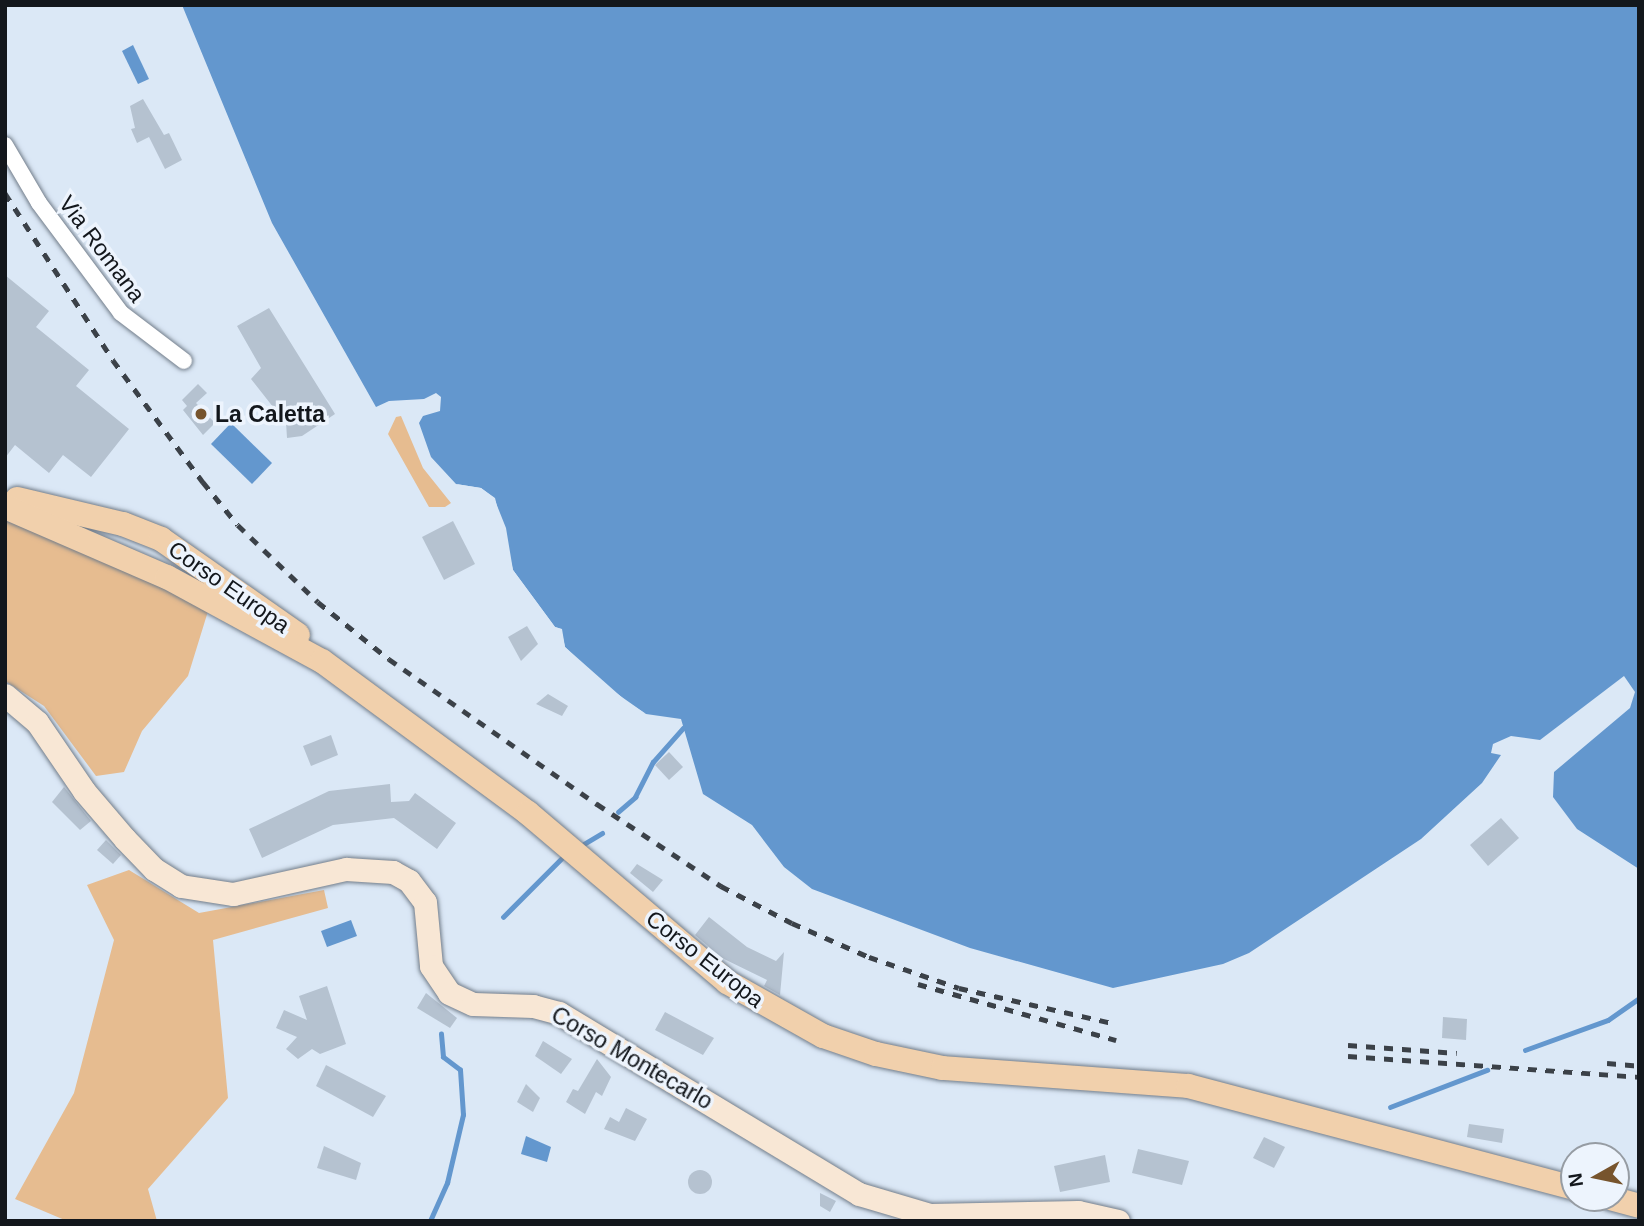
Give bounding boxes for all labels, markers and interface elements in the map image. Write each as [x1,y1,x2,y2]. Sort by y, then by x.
street label: Via Romana [53,190,151,308]
place label: La Caletta [215,400,325,428]
marker: La Caletta [193,406,209,422]
street label: Corso Europa [163,535,295,639]
street label: Corso Europa [641,904,769,1014]
street label: Corso Montecarlo [547,1001,717,1115]
north arrow [1560,1142,1630,1212]
text: N [1564,1172,1587,1188]

